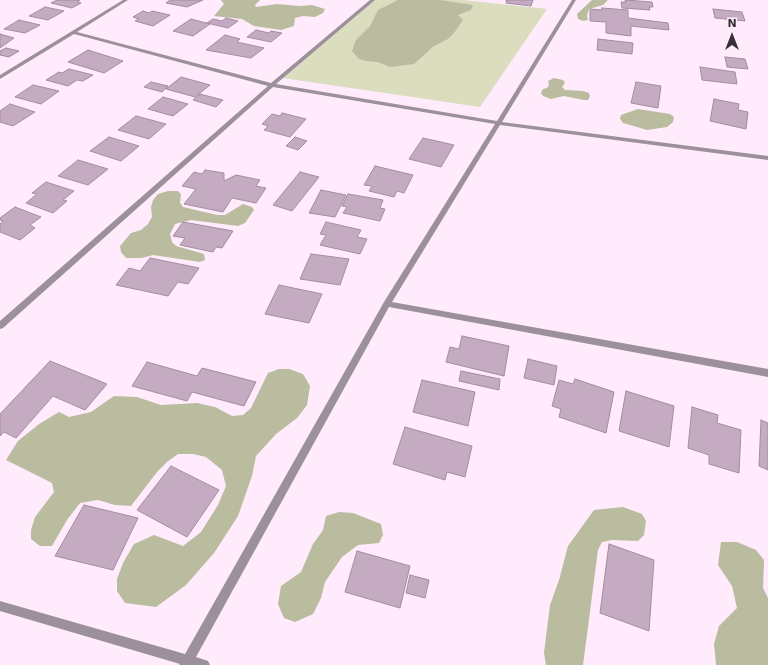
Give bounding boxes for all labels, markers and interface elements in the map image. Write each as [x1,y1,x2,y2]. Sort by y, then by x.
north arrow [712,16,752,56]
text: N [727,17,737,30]

